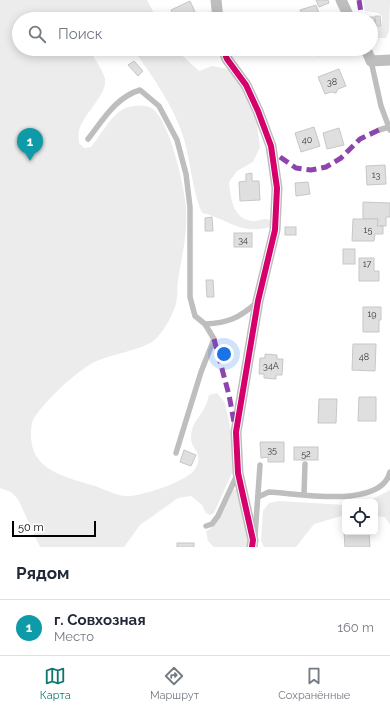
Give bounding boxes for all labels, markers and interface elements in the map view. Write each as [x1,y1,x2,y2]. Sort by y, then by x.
search box [12,12,378,56]
icon: search [26,23,48,45]
text: Поиск [58,25,103,43]
house number: 38 [327,77,337,87]
pin: 1 [17,128,43,161]
house number: 40 [302,135,313,145]
house number: 13 [372,170,381,180]
house number: 15 [364,225,372,235]
house number: 34 [238,235,248,245]
house number: 17 [363,259,371,269]
house number: 19 [367,309,377,319]
your location [214,344,234,364]
house number: 48 [359,352,369,362]
house number: 34А [263,361,279,371]
house number: 35 [267,445,277,455]
house number: 52 [301,449,311,459]
map controls [342,499,378,535]
button: locate [342,499,378,535]
scale bar [12,519,96,538]
text: 50 m [18,521,44,534]
text: Рядом [16,563,69,583]
text: г. Совхозная [54,611,146,629]
text: 1 [26,620,32,635]
text: 160 m [337,620,374,635]
text: Место [54,629,94,644]
tab: Карта [40,665,71,702]
tab: Маршрут [150,665,199,702]
tab: Сохранённые [278,665,350,702]

